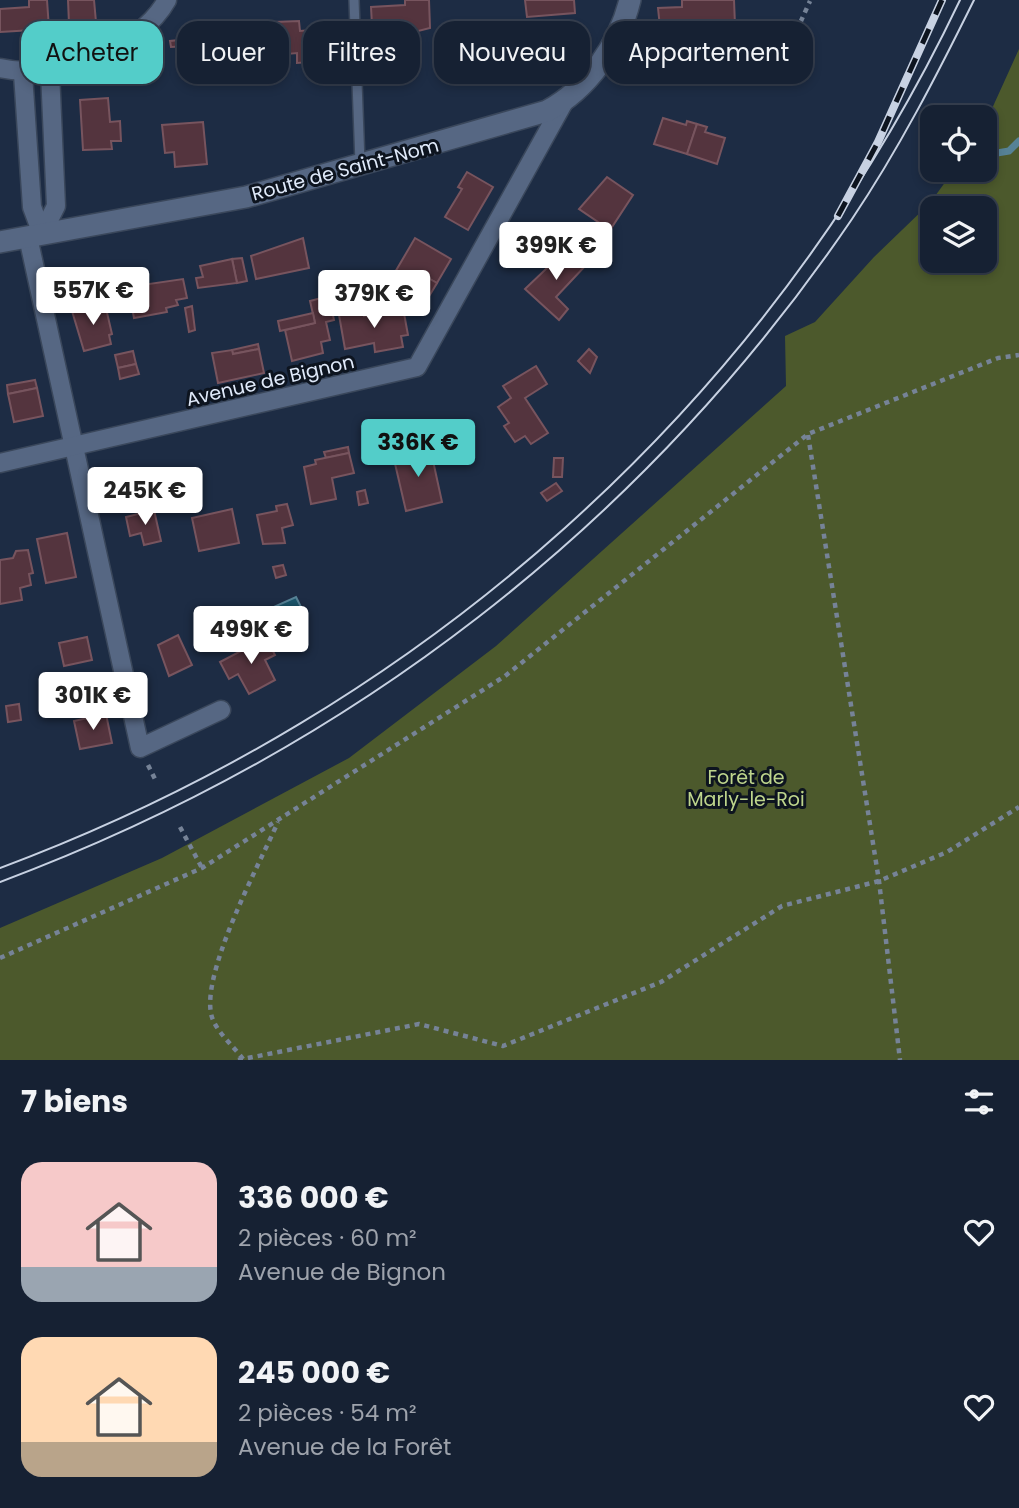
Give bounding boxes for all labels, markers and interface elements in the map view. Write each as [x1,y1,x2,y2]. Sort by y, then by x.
chip: Acheter [21,21,163,84]
chip: Louer [177,21,289,84]
chip: Filtres [303,21,420,84]
chip: Nouveau [434,21,590,84]
chip: Appartement [604,21,813,84]
map controls [920,105,997,273]
button: locate [920,105,997,182]
street label: Route de Saint-Nom [249,132,442,207]
button: layers [920,196,997,273]
pin: 399K € [499,222,613,282]
text: 399K € [515,229,597,261]
pin: 557K € [36,268,150,327]
pin: 379K € [317,270,431,330]
text: 557K € [52,274,134,306]
text: 379K € [334,277,414,309]
street label: Avenue de Bignon [183,348,357,413]
pin: 336K € [361,420,475,479]
text: 336K € [377,426,459,458]
pin: 245K € [88,468,202,527]
text: 245K € [104,474,186,506]
pin: 499K € [194,606,308,666]
text: 499K € [209,613,293,645]
pin: 301K € [36,672,150,732]
text: 301K € [55,679,131,711]
park label: Forêt de Marly-le-Roi [687,764,805,813]
text: 7 biens [21,1080,128,1123]
icon: filters [960,1083,998,1121]
text: 336 000 € [238,1176,389,1219]
icon: home [77,1190,161,1274]
icon: heart [960,1213,998,1251]
text: 2 pièces · 60 m² [238,1222,417,1254]
text: Avenue de Bignon [238,1256,446,1288]
text: 245 000 € [238,1351,390,1394]
icon: home [77,1365,161,1449]
icon: heart [960,1388,998,1426]
text: 2 pièces · 54 m² [238,1397,417,1429]
text: Avenue de la Forêt [238,1431,451,1463]

